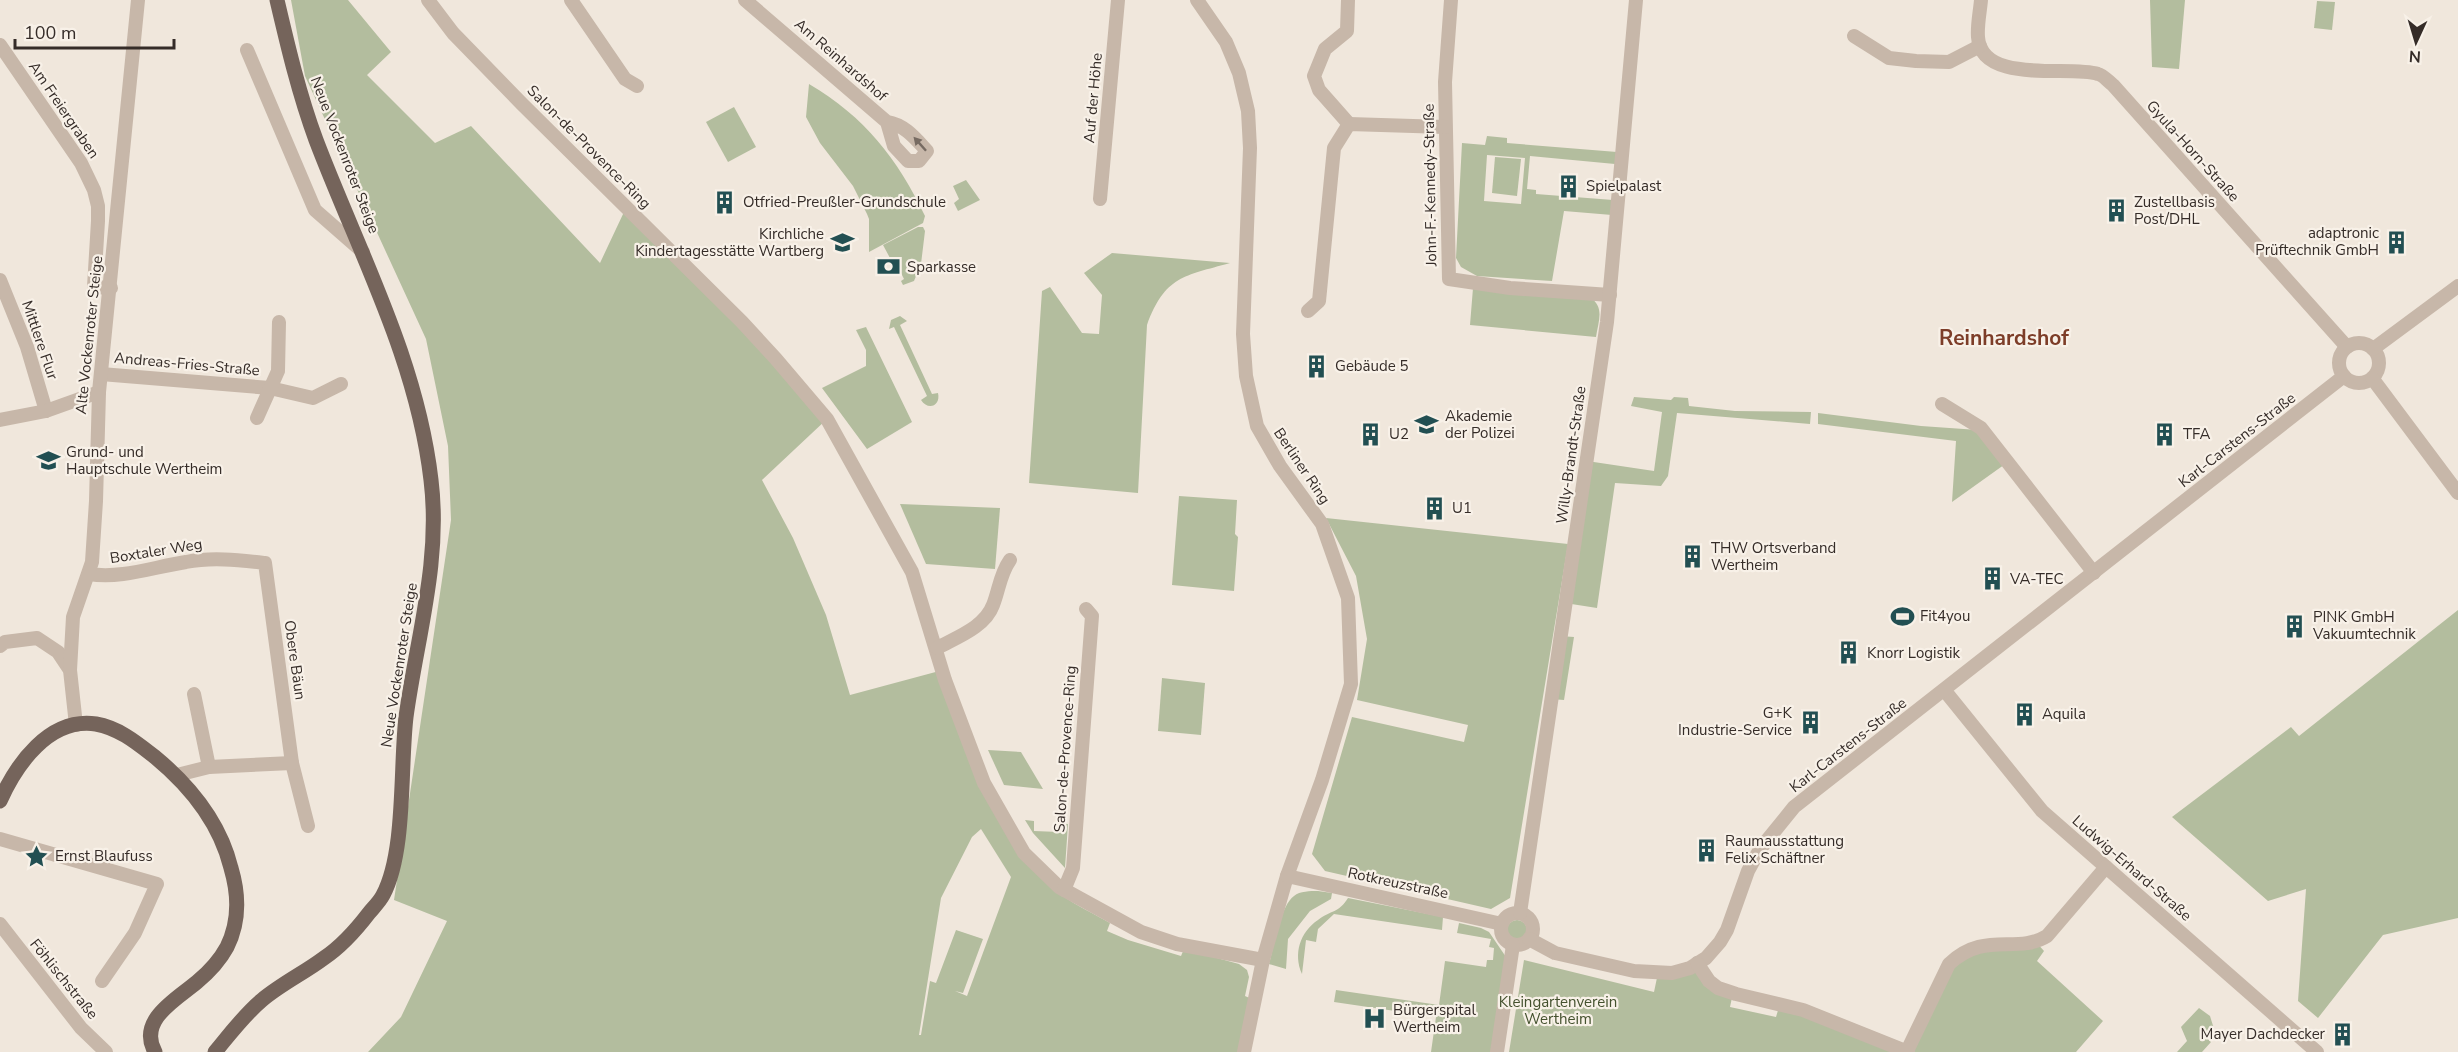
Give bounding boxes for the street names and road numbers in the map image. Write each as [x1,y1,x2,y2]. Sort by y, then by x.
street label: Am Reinhardshof [790,14,892,107]
street label: Auf der Höhe [1079,52,1107,144]
street label: Am Freiergraben [24,58,104,162]
street label: Neue Vockenroter Steige [306,74,384,236]
street label: Salon-de-Provence-Ring [523,81,655,213]
street label: Gyula-Horn-Straße [2142,96,2244,206]
street label: John-F.-Kennedy-Straße [1419,103,1441,268]
street label: Alte Vockenroter Steige [71,255,107,415]
street label: Mittlere Flur [17,298,63,383]
street label: Andreas-Fries-Straße [113,348,261,380]
street label: Willy-Brandt-Straße [1551,385,1591,525]
street label: Karl-Carstens-Straße [2174,388,2300,492]
street label: Berliner Ring [1269,424,1335,508]
street label: Boxtaler Weg [108,534,204,568]
street label: Neue Vockenroter Steige [376,581,422,749]
street label: Obere Bäun [280,619,310,701]
street label: Salon-de-Provence-Ring [1049,665,1081,833]
street label: Karl-Carstens-Straße [1785,693,1911,797]
street label: Ludwig-Erhard-Straße [2068,811,2196,925]
street label: Rotkreuzstraße [1346,863,1450,903]
street label: Föhlischstraße [25,935,103,1023]

